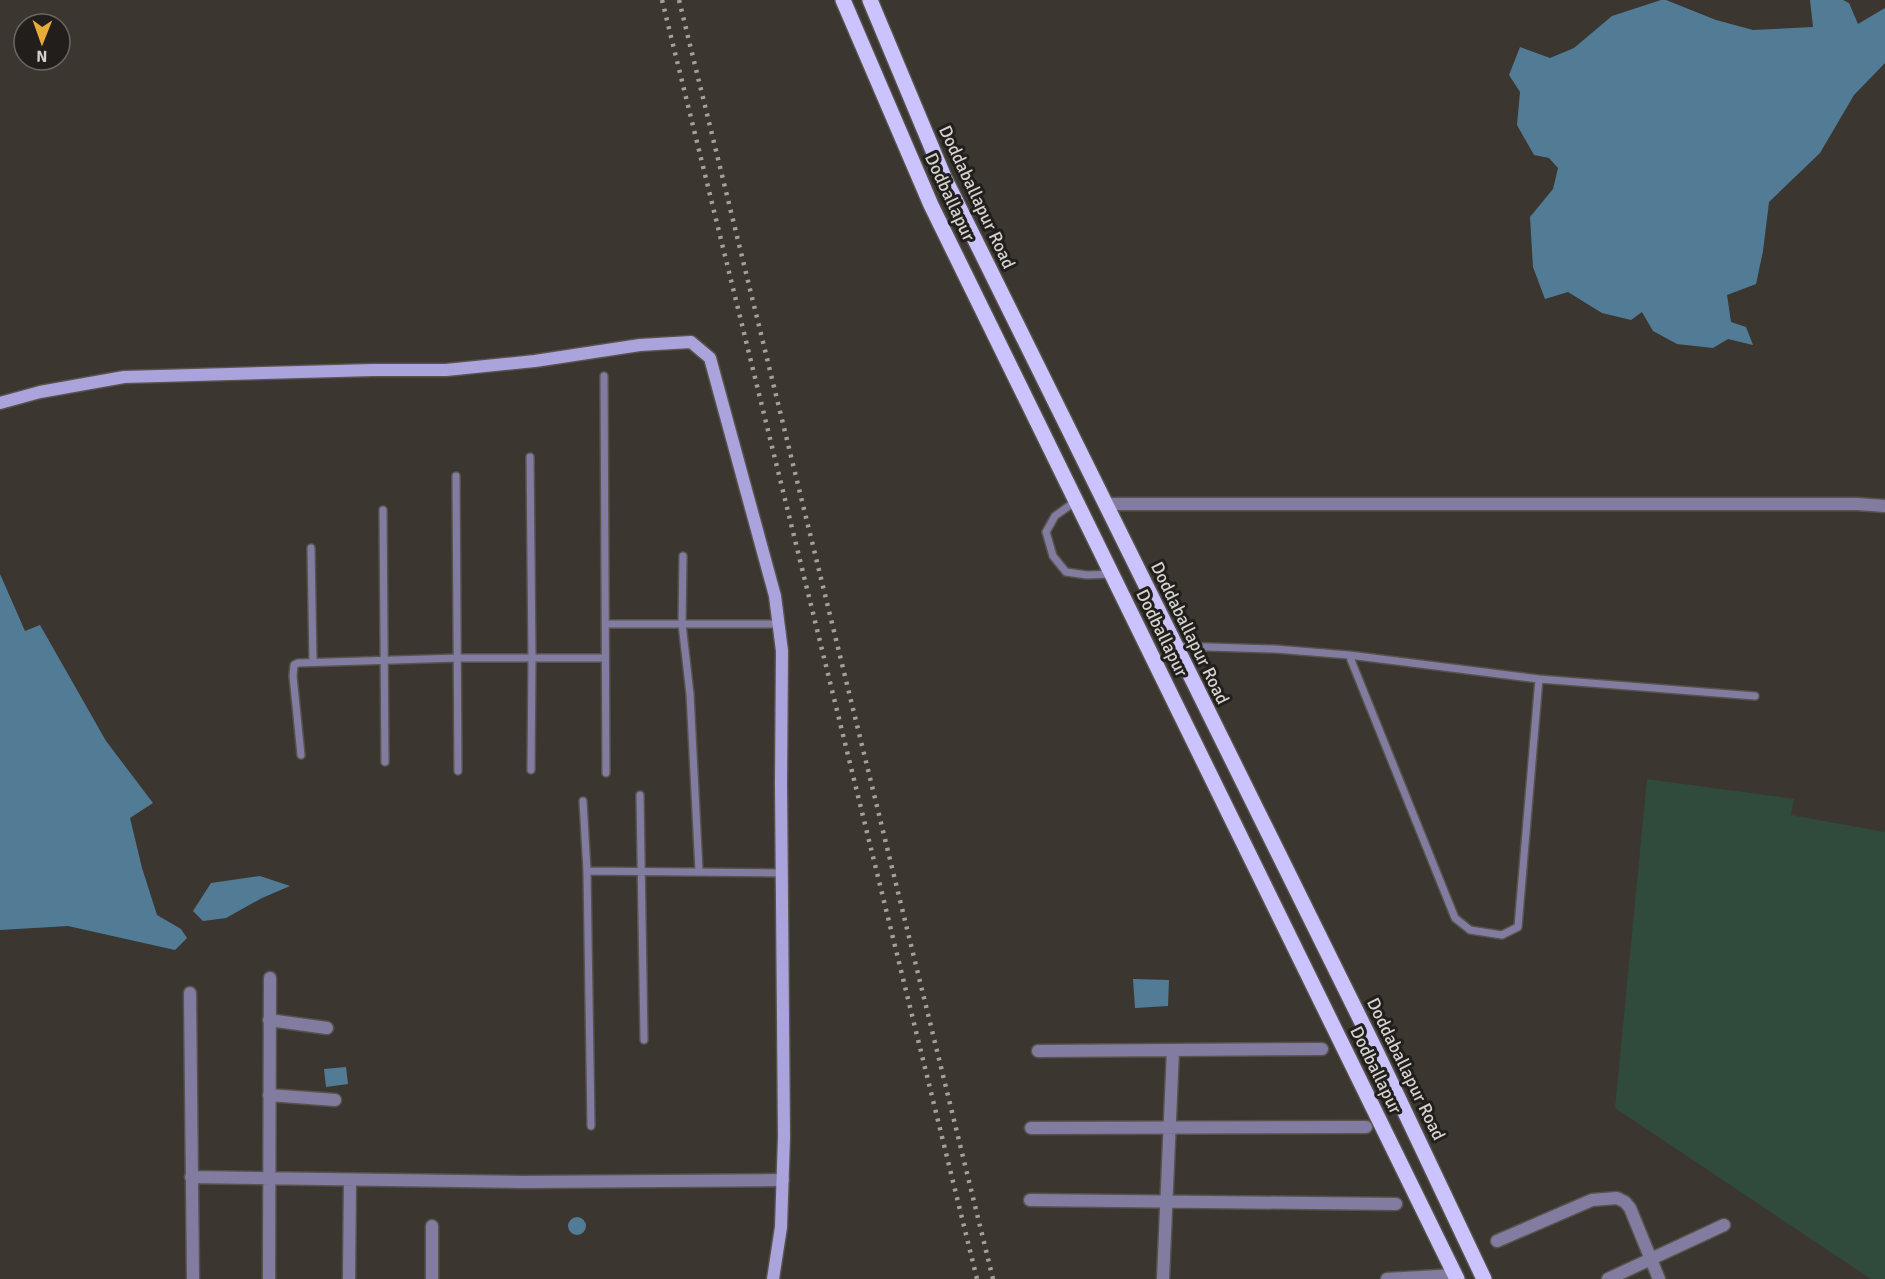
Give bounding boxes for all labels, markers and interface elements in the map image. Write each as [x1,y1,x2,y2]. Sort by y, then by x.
north arrow [12,12,72,72]
text: N [36,46,47,66]
street label: Doddaballapur Road [934,122,1020,272]
street label: Dodballapur [920,149,980,245]
street label: Doddaballapur Road [1146,558,1234,708]
street label: Dodballapur [1131,586,1193,681]
street label: Doddaballapur Road [1362,994,1450,1144]
street label: Dodballapur [1345,1023,1407,1118]

